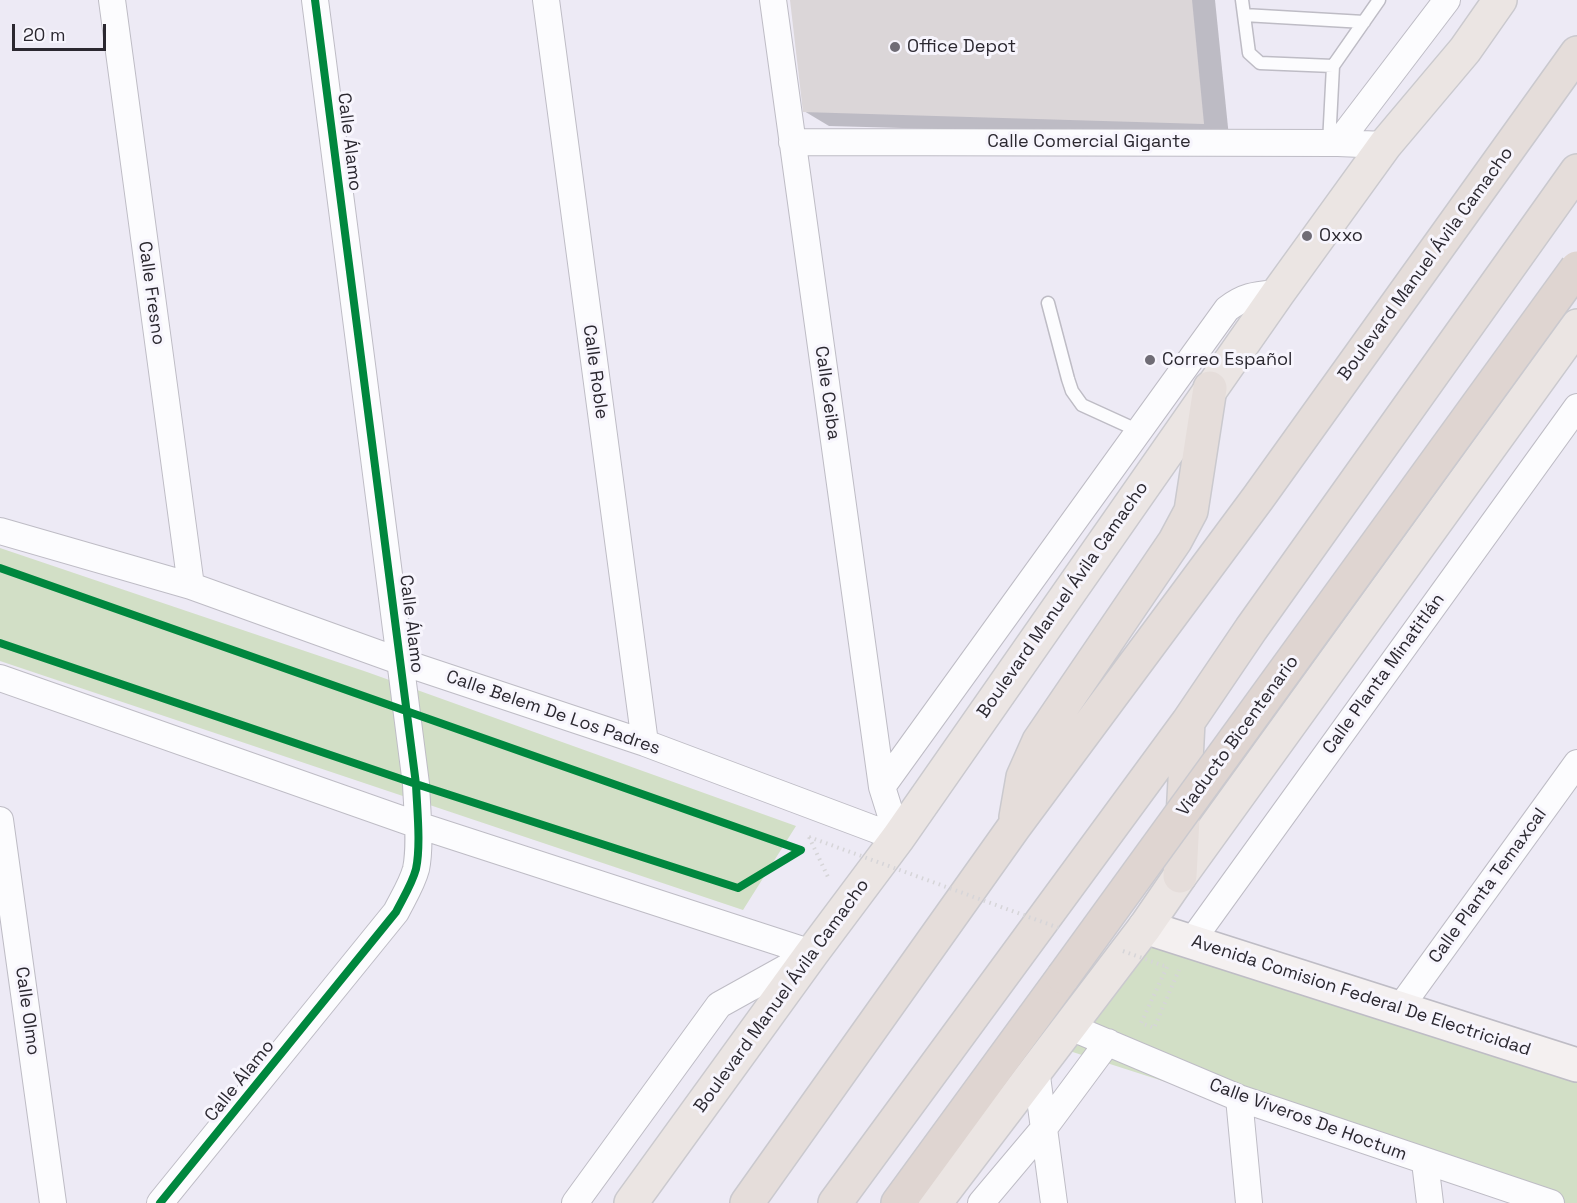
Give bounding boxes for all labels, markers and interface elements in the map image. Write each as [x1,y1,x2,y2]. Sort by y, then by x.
scale bar [15,12,110,50]
text: 20 m [23,23,66,46]
place label: Office Depot [907,36,1016,58]
marker: Office Depot [888,40,902,54]
street label: Calle Álamo [332,92,366,192]
street label: Calle Comercial Gigante [987,131,1191,153]
street label: Boulevard Manuel Ávila Camacho [1334,143,1518,385]
place label: Oxxo [1319,225,1363,247]
marker: Oxxo [1300,229,1314,243]
street label: Calle Fresno [133,240,169,346]
street label: Calle Roble [578,323,612,421]
street label: Calle Ceiba [810,345,844,441]
place label: Correo Español [1162,349,1292,371]
marker: Correo Español [1143,353,1157,367]
street label: Boulevard Manuel Ávila Camacho [973,478,1153,722]
street label: Calle Álamo [394,574,428,674]
street label: Calle Planta Minatitlán [1319,590,1449,758]
street label: Viaducto Bicentenario [1172,651,1304,821]
street label: Calle Belem De Los Padres [443,666,663,760]
street label: Calle Planta Temaxcal [1424,804,1552,968]
street label: Boulevard Manuel Ávila Camacho [690,875,874,1117]
street label: Avenida Comision Federal De Electricidad [1189,931,1533,1061]
street label: Calle Olmo [10,965,44,1057]
street label: Calle Álamo [201,1036,279,1126]
street label: Calle Viveros De Hoctum [1206,1074,1410,1166]

